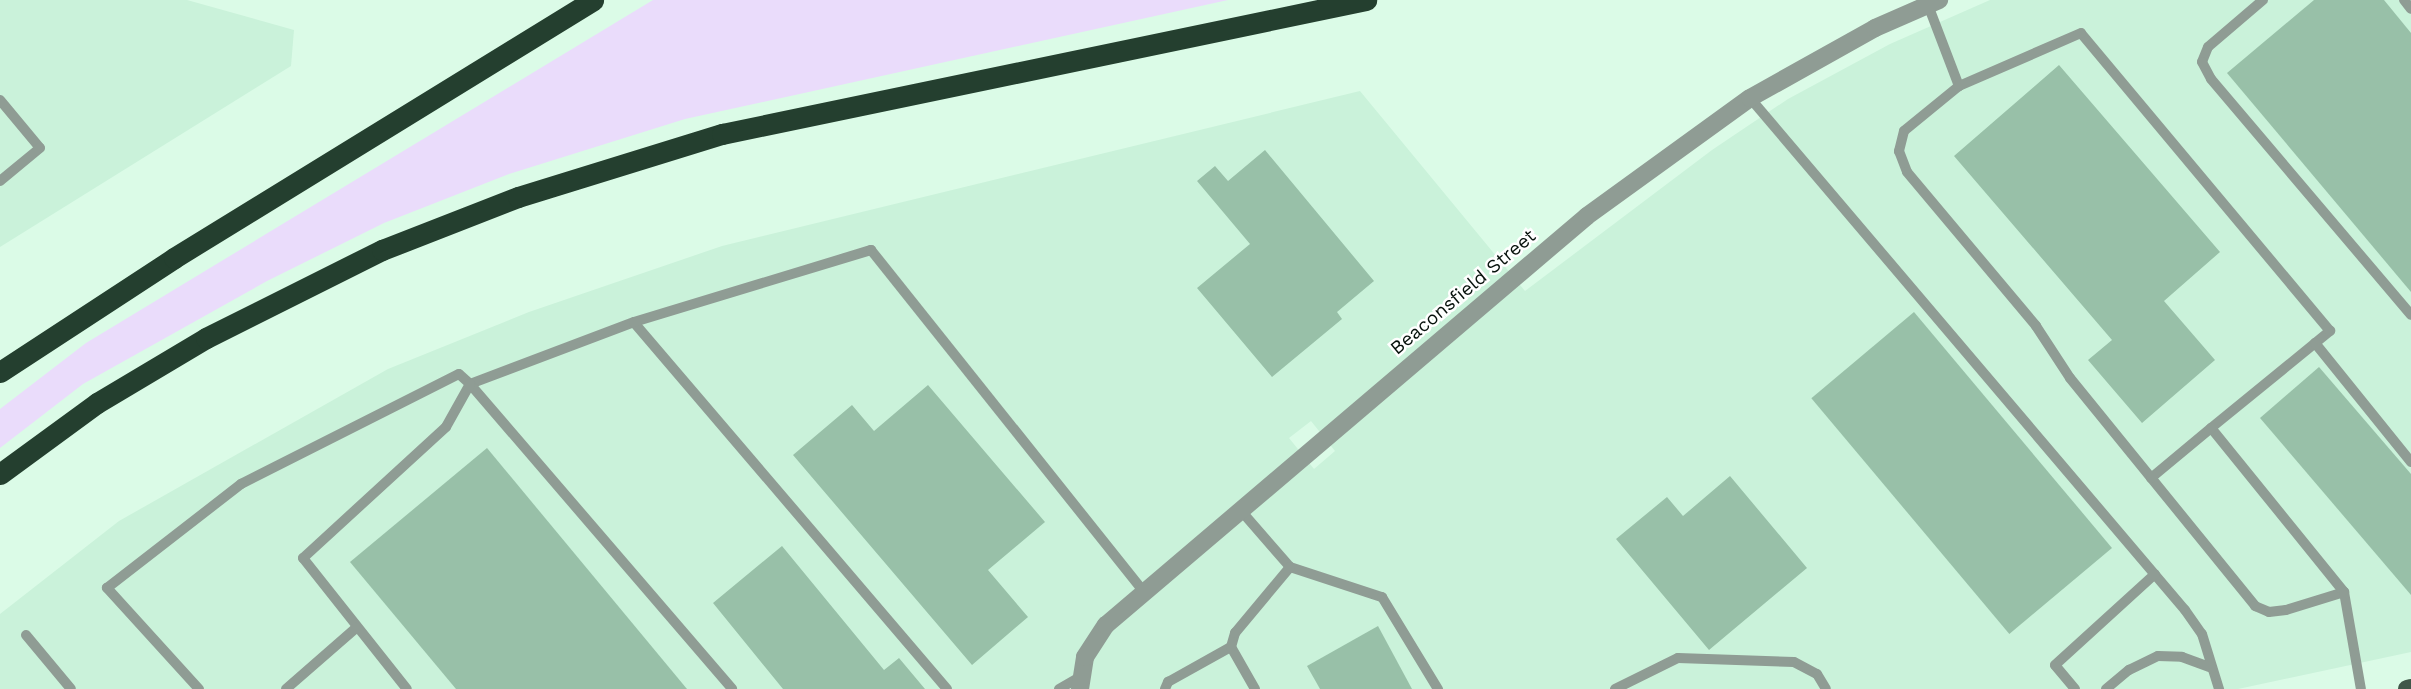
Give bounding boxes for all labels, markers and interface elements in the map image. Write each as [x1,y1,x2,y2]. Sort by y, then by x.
street label: Beaconsfield Street [1386,225,1540,359]

